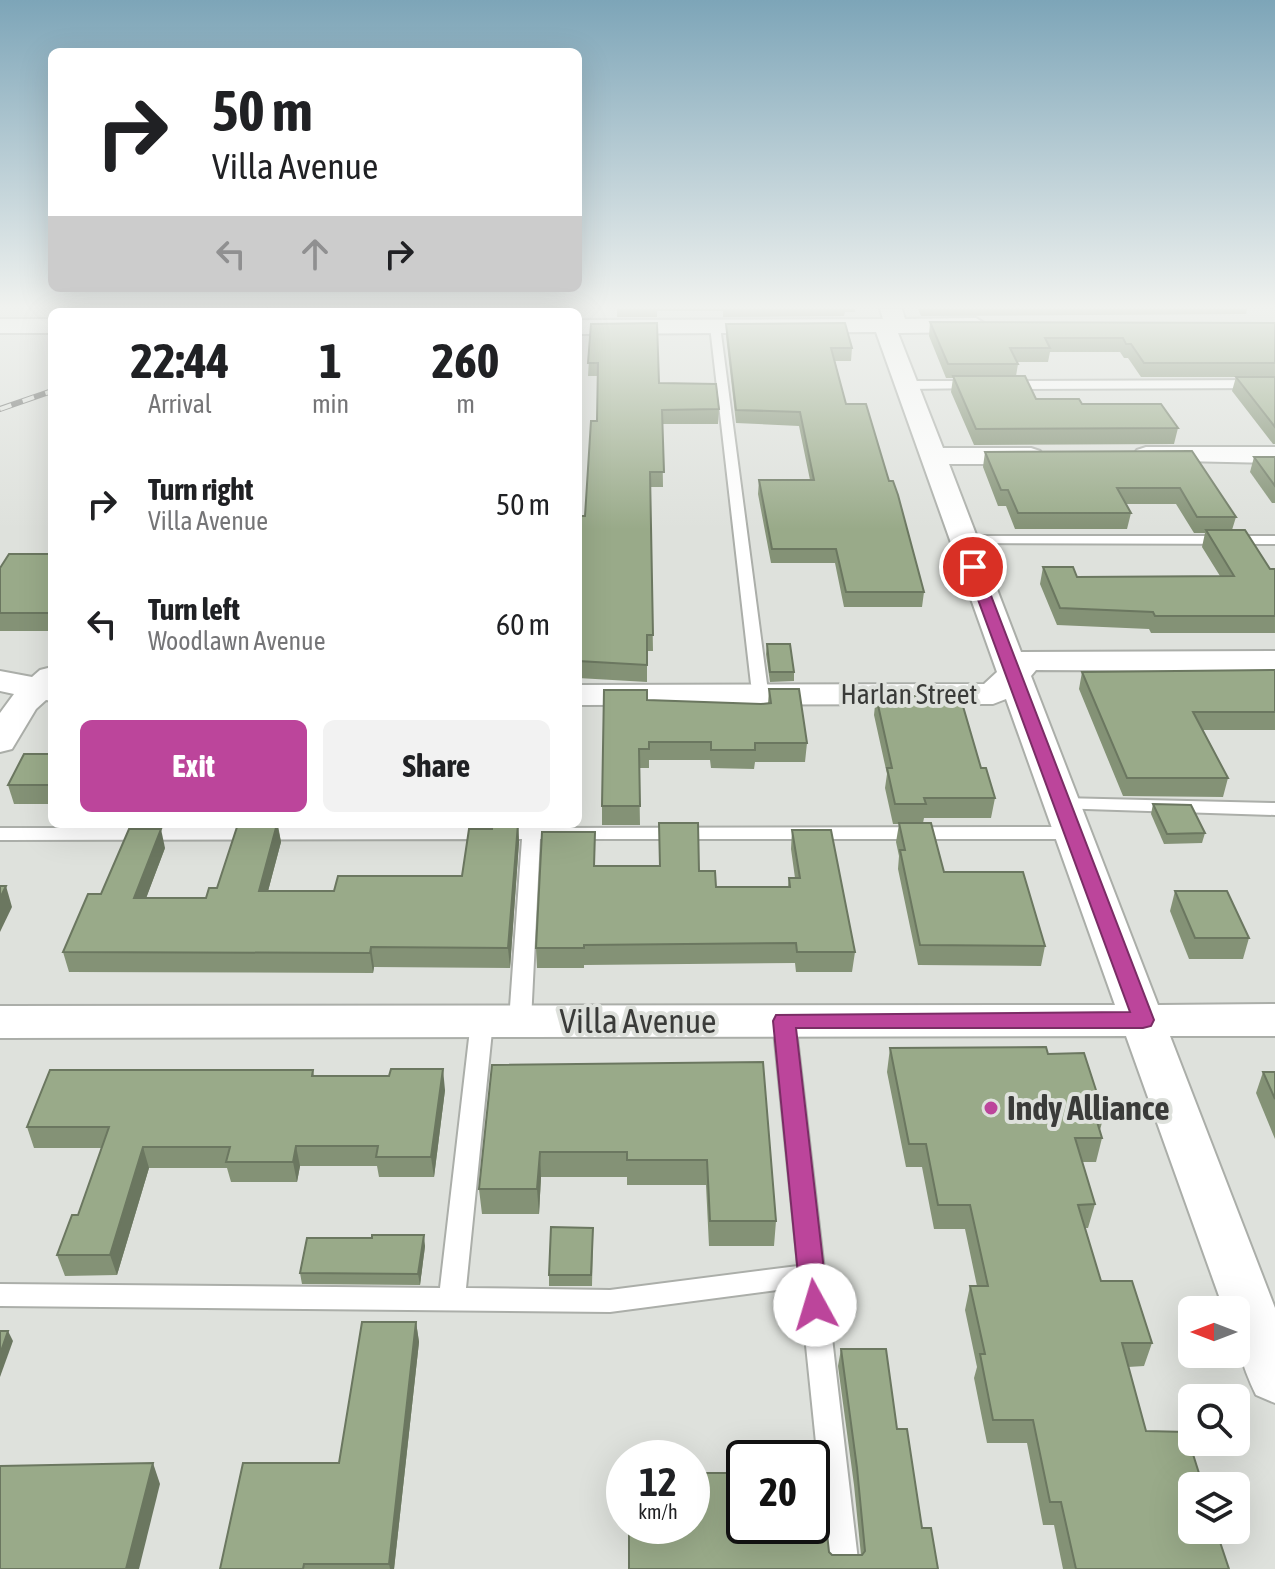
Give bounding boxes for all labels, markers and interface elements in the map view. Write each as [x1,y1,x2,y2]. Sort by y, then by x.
text: 50 m [212,79,313,143]
icon: right [80,80,184,184]
text: Villa Avenue [212,145,378,187]
icon: left [209,232,253,276]
icon: ahead [293,232,337,276]
icon: right [377,232,421,276]
text: 22:44 [131,333,229,388]
text: 1 [319,333,342,388]
text: 260 [432,333,499,388]
text: Arrival [148,389,212,419]
text: min [312,389,349,419]
text: m [456,389,475,419]
text: Turn right [148,472,254,506]
icon: right [80,482,124,526]
text: 50 m [496,487,550,521]
text: Villa Avenue [148,506,268,536]
pin [939,533,1007,601]
icon: arrive [951,545,995,589]
text: Turn left [148,592,240,626]
icon: left [80,602,124,646]
text: 60 m [496,607,550,641]
text: Woodlawn Avenue [148,626,325,656]
street label: Harlan Street [841,678,977,710]
button: Exit [80,720,307,812]
button: Share [323,720,550,812]
street label: Villa Avenue [559,1001,717,1040]
place label: Indy Alliance [1007,1088,1170,1127]
marker: Indy Alliance [982,1099,1000,1117]
position arrow [773,1263,857,1347]
north arrow [1178,1296,1250,1368]
map controls [1178,1296,1250,1544]
button: search [1178,1384,1250,1456]
speed limit sign: 20 [726,1440,830,1544]
text: 12 [639,1459,677,1504]
button: layers [1178,1472,1250,1544]
text: km/h [638,1500,678,1523]

